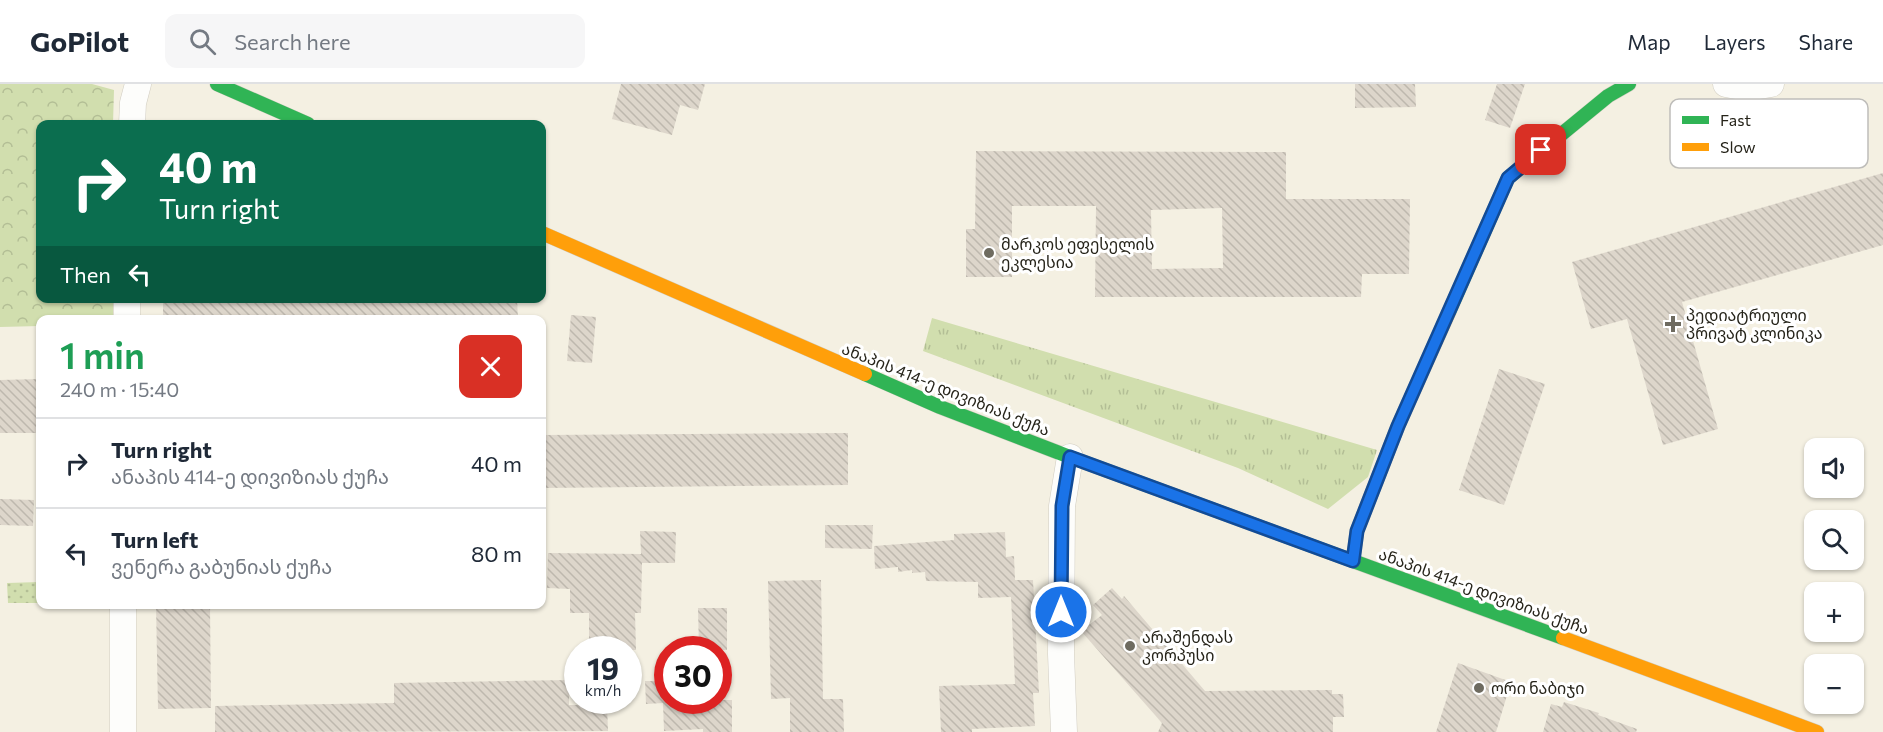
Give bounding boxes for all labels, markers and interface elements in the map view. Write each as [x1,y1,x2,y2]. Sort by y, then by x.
search box [165,14,585,68]
text: GoPilot [30,24,129,58]
icon: search [186,25,219,58]
text: Search here [234,28,351,55]
text: Map [1627,29,1671,54]
text: Layers [1704,29,1766,54]
text: Share [1799,29,1853,54]
legend [1670,99,1868,168]
text: Fast [1720,110,1751,129]
pin [1515,124,1566,175]
icon: arrive [1524,133,1557,166]
text: Slow [1720,137,1756,156]
text: 40 m [159,140,257,192]
icon: right [60,144,138,222]
text: Turn right [159,192,279,225]
place label: მარკოს ეფესელის ეკლესია [1001,234,1154,273]
marker: მარკოს ეფესელის ეკლესია [982,246,996,260]
icon: left [123,258,156,291]
text: Then [60,261,111,288]
place label: პედიატრიული პრივატ კლინიკა [1686,305,1823,344]
marker: პედიატრიული პრივატ კლინიკა [1664,315,1682,333]
text: 1 min [60,332,145,376]
button: close [459,335,522,398]
street label: ანაპის 414-ე დივიზიას ქუჩა [839,338,1053,441]
text: 240 m · 15:40 [60,377,179,401]
text: Turn right [111,436,212,463]
map controls [1804,438,1864,714]
button: sound [1804,438,1864,498]
icon: right [60,447,93,480]
text: 40 m [471,450,522,477]
text: ანაპის 414-ე დივიზიას ქუჩა [111,464,389,488]
button: search [1804,510,1864,570]
text: Turn left [111,526,198,553]
icon: left [60,537,93,570]
text: 80 m [471,540,522,567]
street label: ანაპის 414-ე დივიზიას ქუჩა [1376,544,1592,639]
text: ვენერა გაბუნიას ქუჩა [111,554,332,578]
position arrow [1029,580,1093,644]
button: + [1804,582,1864,642]
place label: არაშენდას კორპუსი [1142,627,1233,665]
speed limit sign: 30 [654,636,732,714]
marker: არაშენდას კორპუსი [1123,639,1137,653]
text: 19 [587,649,619,686]
button: − [1804,654,1864,714]
place label: ორი ნაბიჯი [1491,678,1584,698]
text: km/h [585,681,621,699]
marker: ორი ნაბიჯი [1472,681,1486,695]

